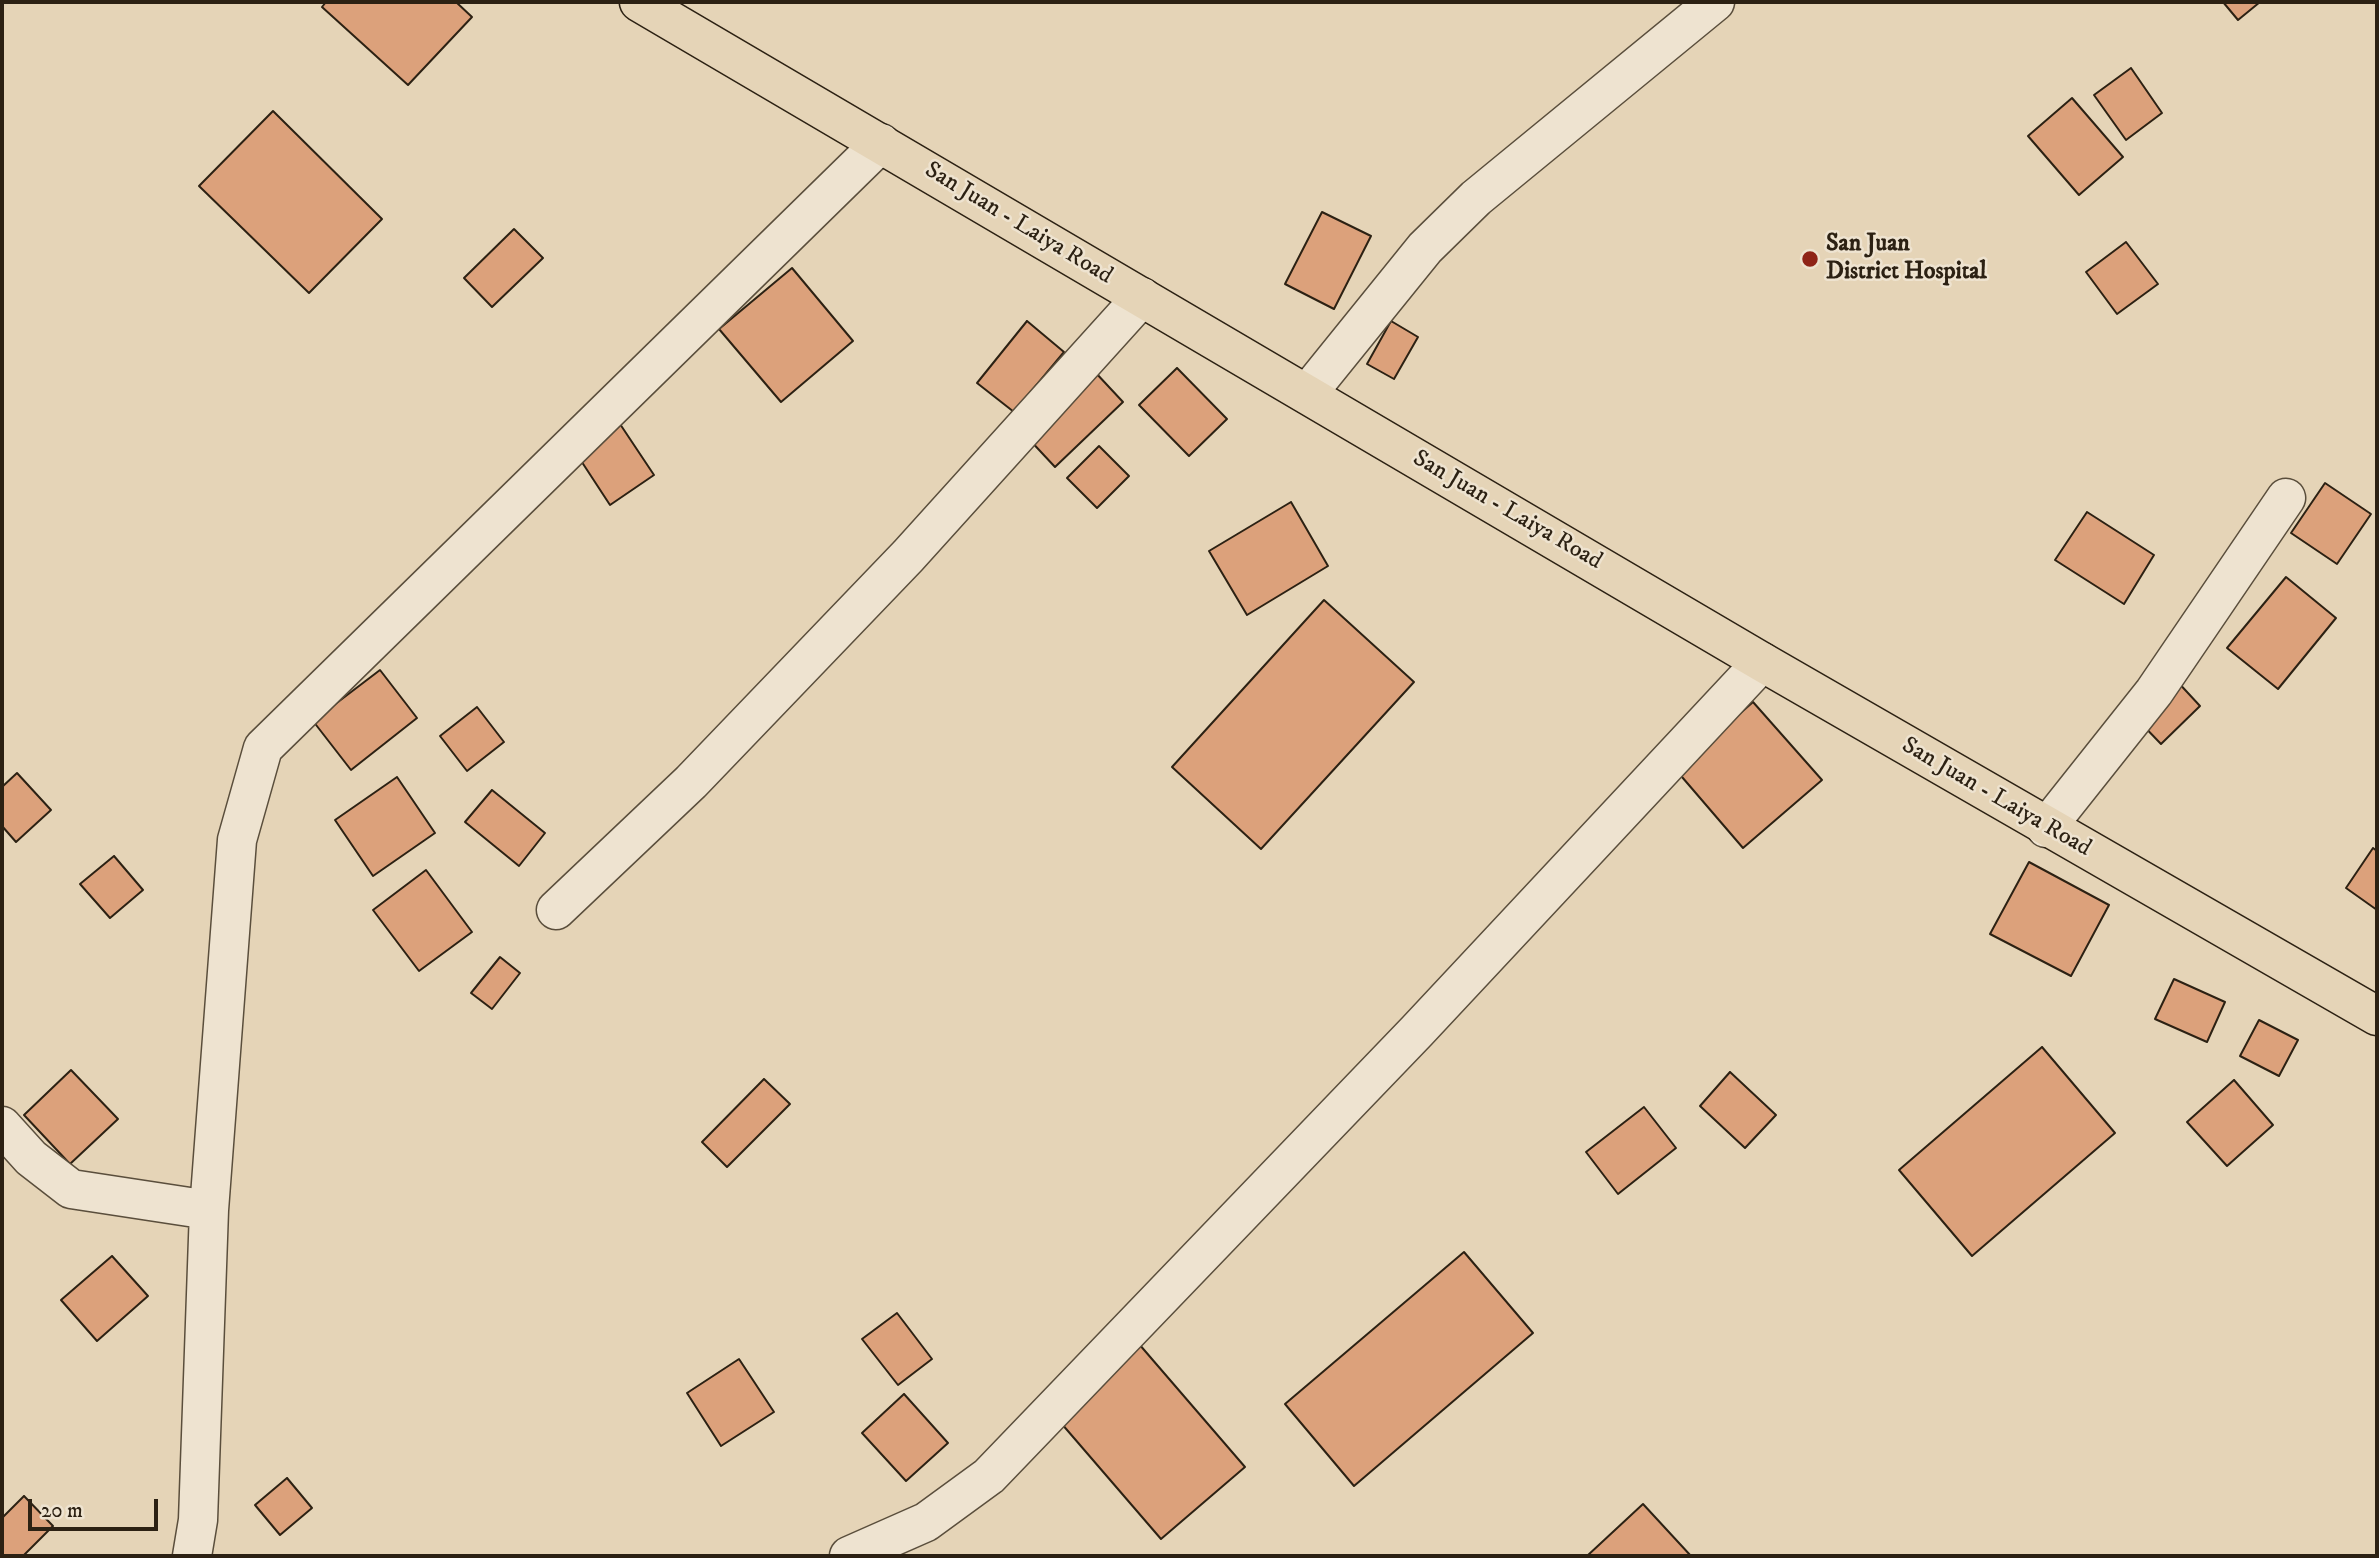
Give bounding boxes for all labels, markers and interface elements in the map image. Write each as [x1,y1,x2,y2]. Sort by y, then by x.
street label: San Juan - Laiya Road [919,157,1117,291]
place label: San Juan District Hospital [1826,231,1987,287]
marker: San Juan District Hospital [1800,249,1820,269]
street label: San Juan - Laiya Road [1407,445,1607,577]
street label: San Juan - Laiya Road [1896,732,2096,864]
scale bar [32,1484,161,1528]
text: 20 m [41,1498,83,1524]

